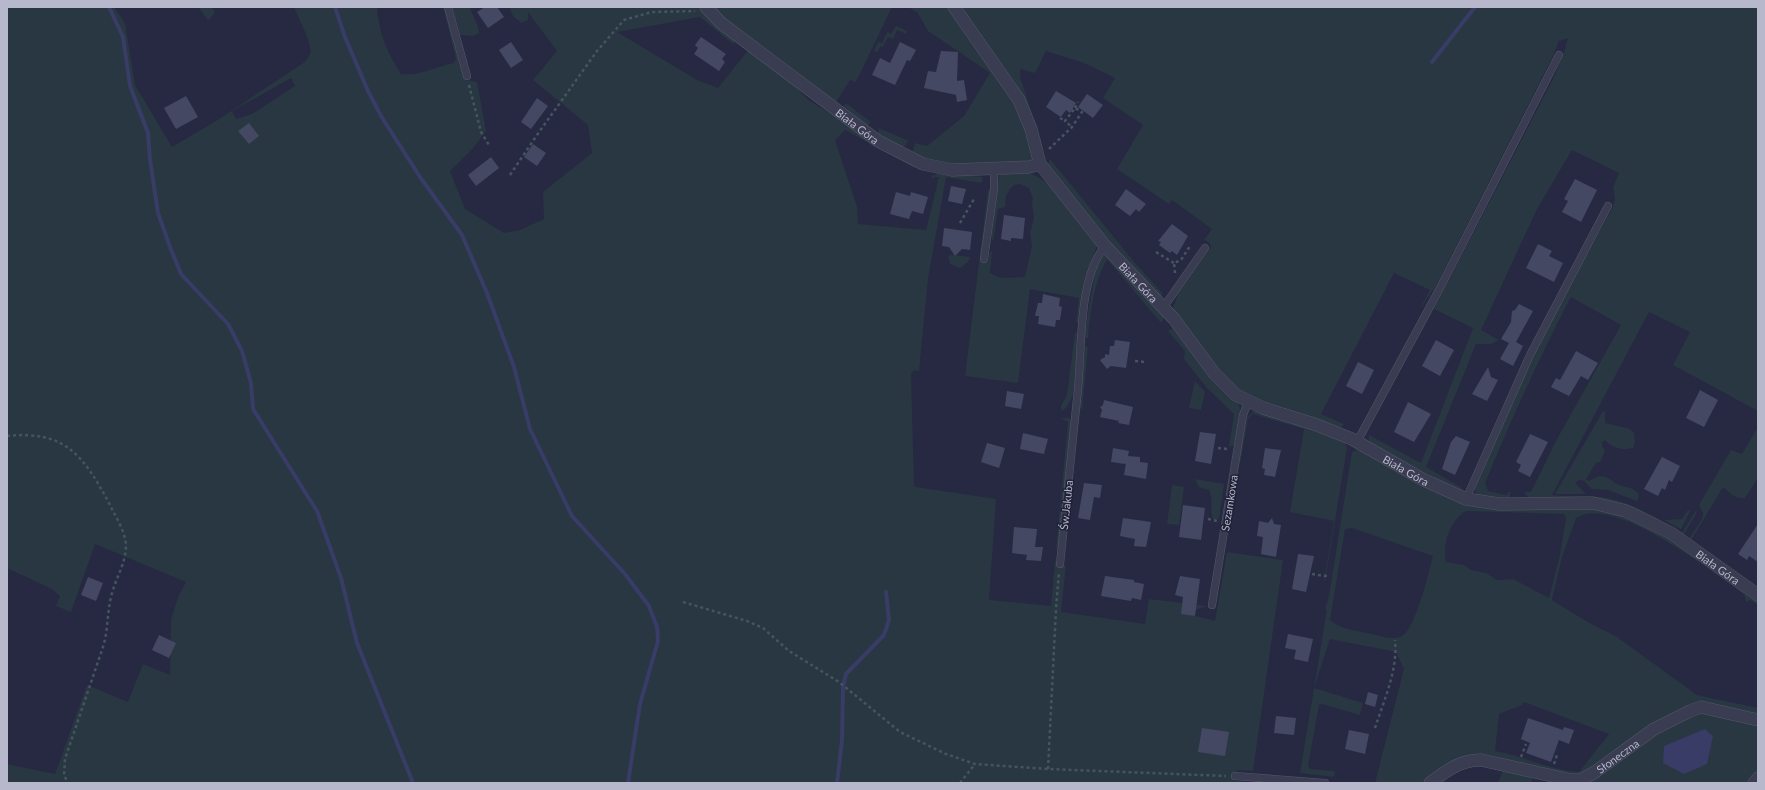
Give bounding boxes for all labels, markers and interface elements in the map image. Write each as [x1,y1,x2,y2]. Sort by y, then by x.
street label: Biała Góra [834,105,882,146]
street label: Biała Góra [1117,259,1161,305]
street label: Biała Góra [1381,452,1431,488]
street label: Sezamkowa [1218,474,1240,532]
street label: Św.Jakuba [1057,479,1075,531]
street label: Biała Góra [1694,547,1743,587]
street label: Słoneczna [1594,736,1641,776]

